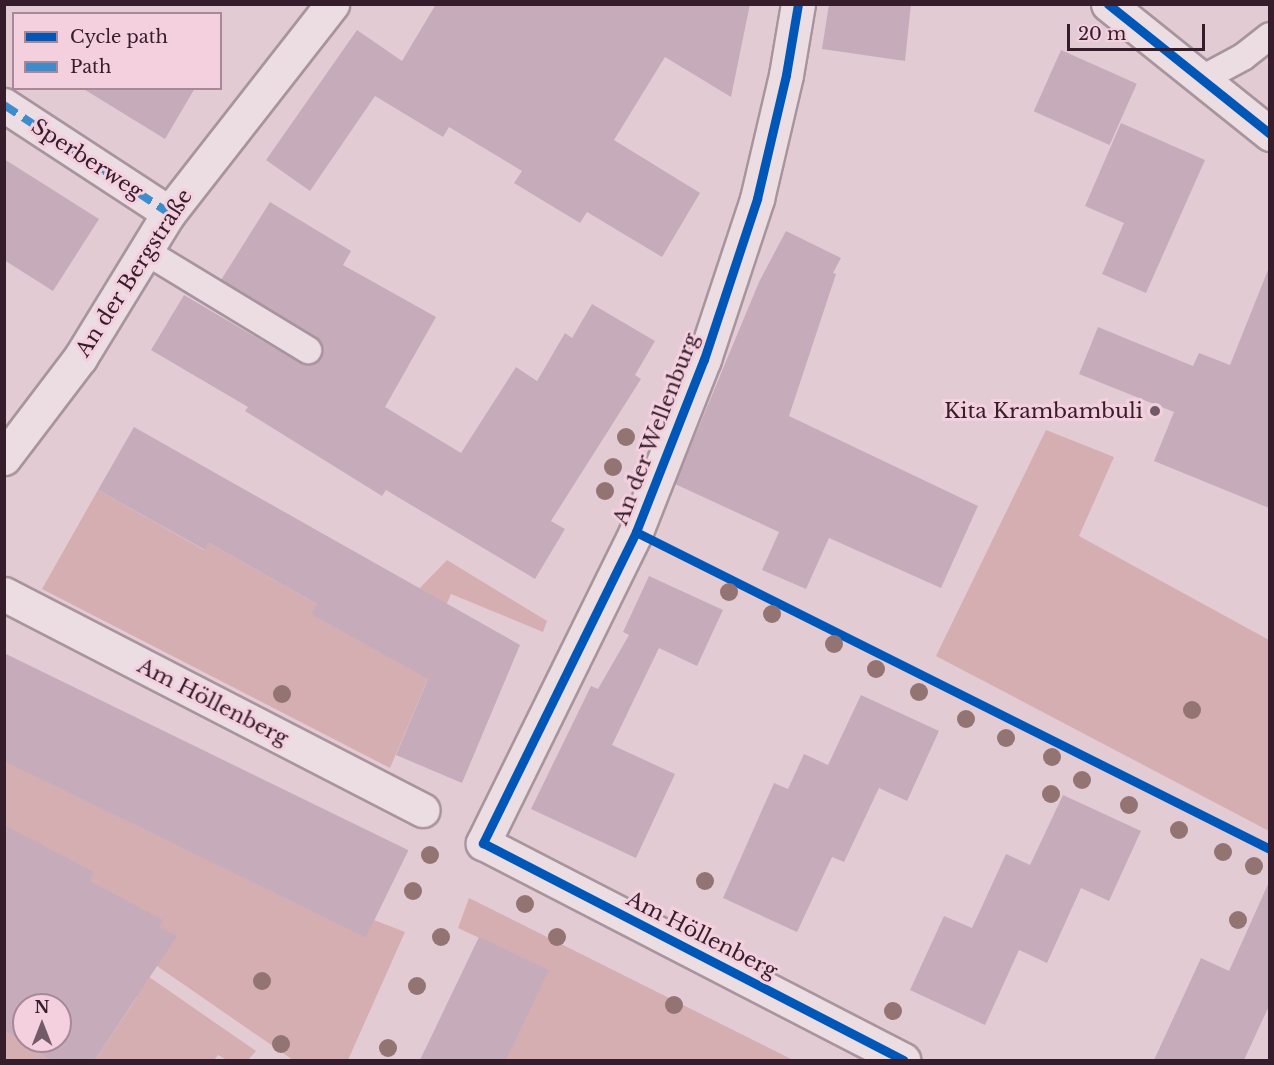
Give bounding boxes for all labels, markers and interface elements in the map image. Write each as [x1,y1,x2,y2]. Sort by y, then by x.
legend [12,12,222,90]
scale bar [1070,12,1208,50]
text: 20 m [1078,23,1126,45]
text: Cycle path [70,26,168,48]
text: Path [70,56,111,78]
street label: Sperberweg [27,114,147,204]
street label: An der Bergstraße [70,184,198,362]
street label: An der Wellenburg [608,329,704,529]
place label: Kita Krambambuli [944,398,1143,424]
marker: Kita Krambambuli [1148,404,1162,418]
street label: Am Höllenberg [133,653,293,751]
street label: Am Höllenberg [622,886,782,984]
north arrow [12,993,72,1053]
text: N [34,997,50,1017]

